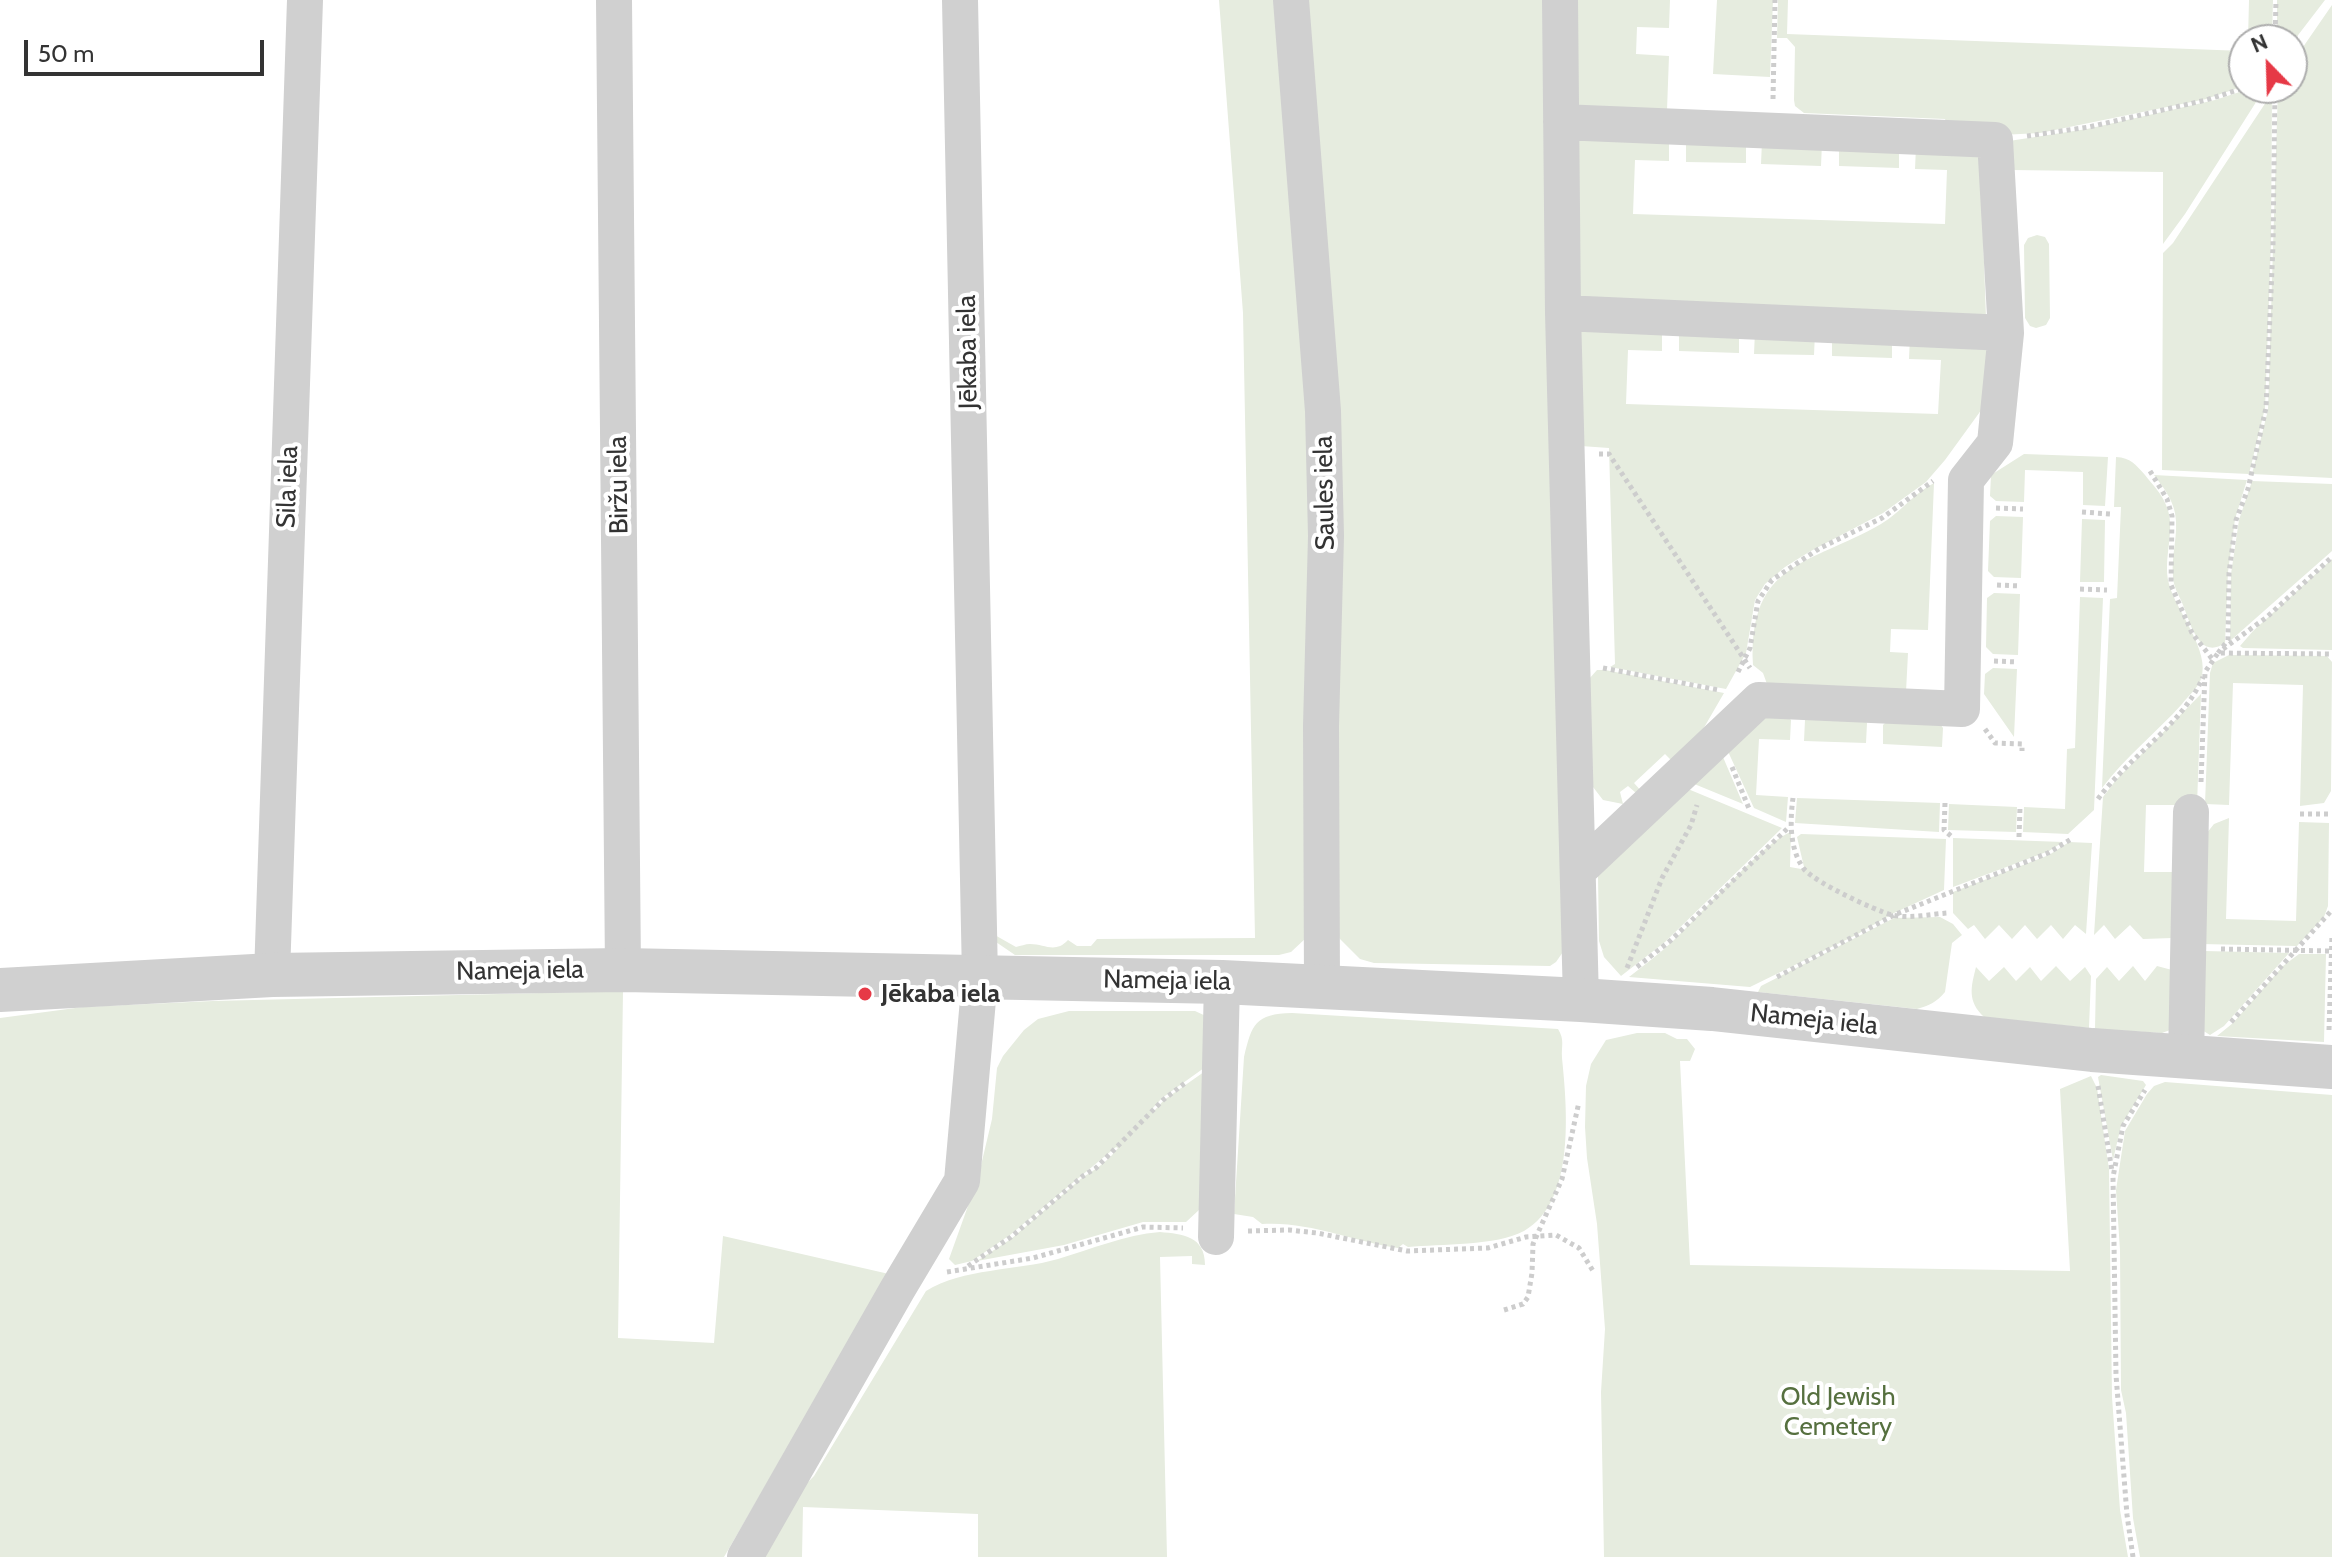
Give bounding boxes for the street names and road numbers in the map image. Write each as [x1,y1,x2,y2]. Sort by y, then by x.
street label: Jēkaba iela [951,295,985,409]
street label: Saules iela [1308,435,1342,551]
street label: Biržu iela [603,436,635,534]
street label: Sila iela [271,445,305,529]
street label: Nameja iela [456,954,584,988]
street label: Nameja iela [1103,964,1231,998]
street label: Nameja iela [1749,998,1879,1042]

